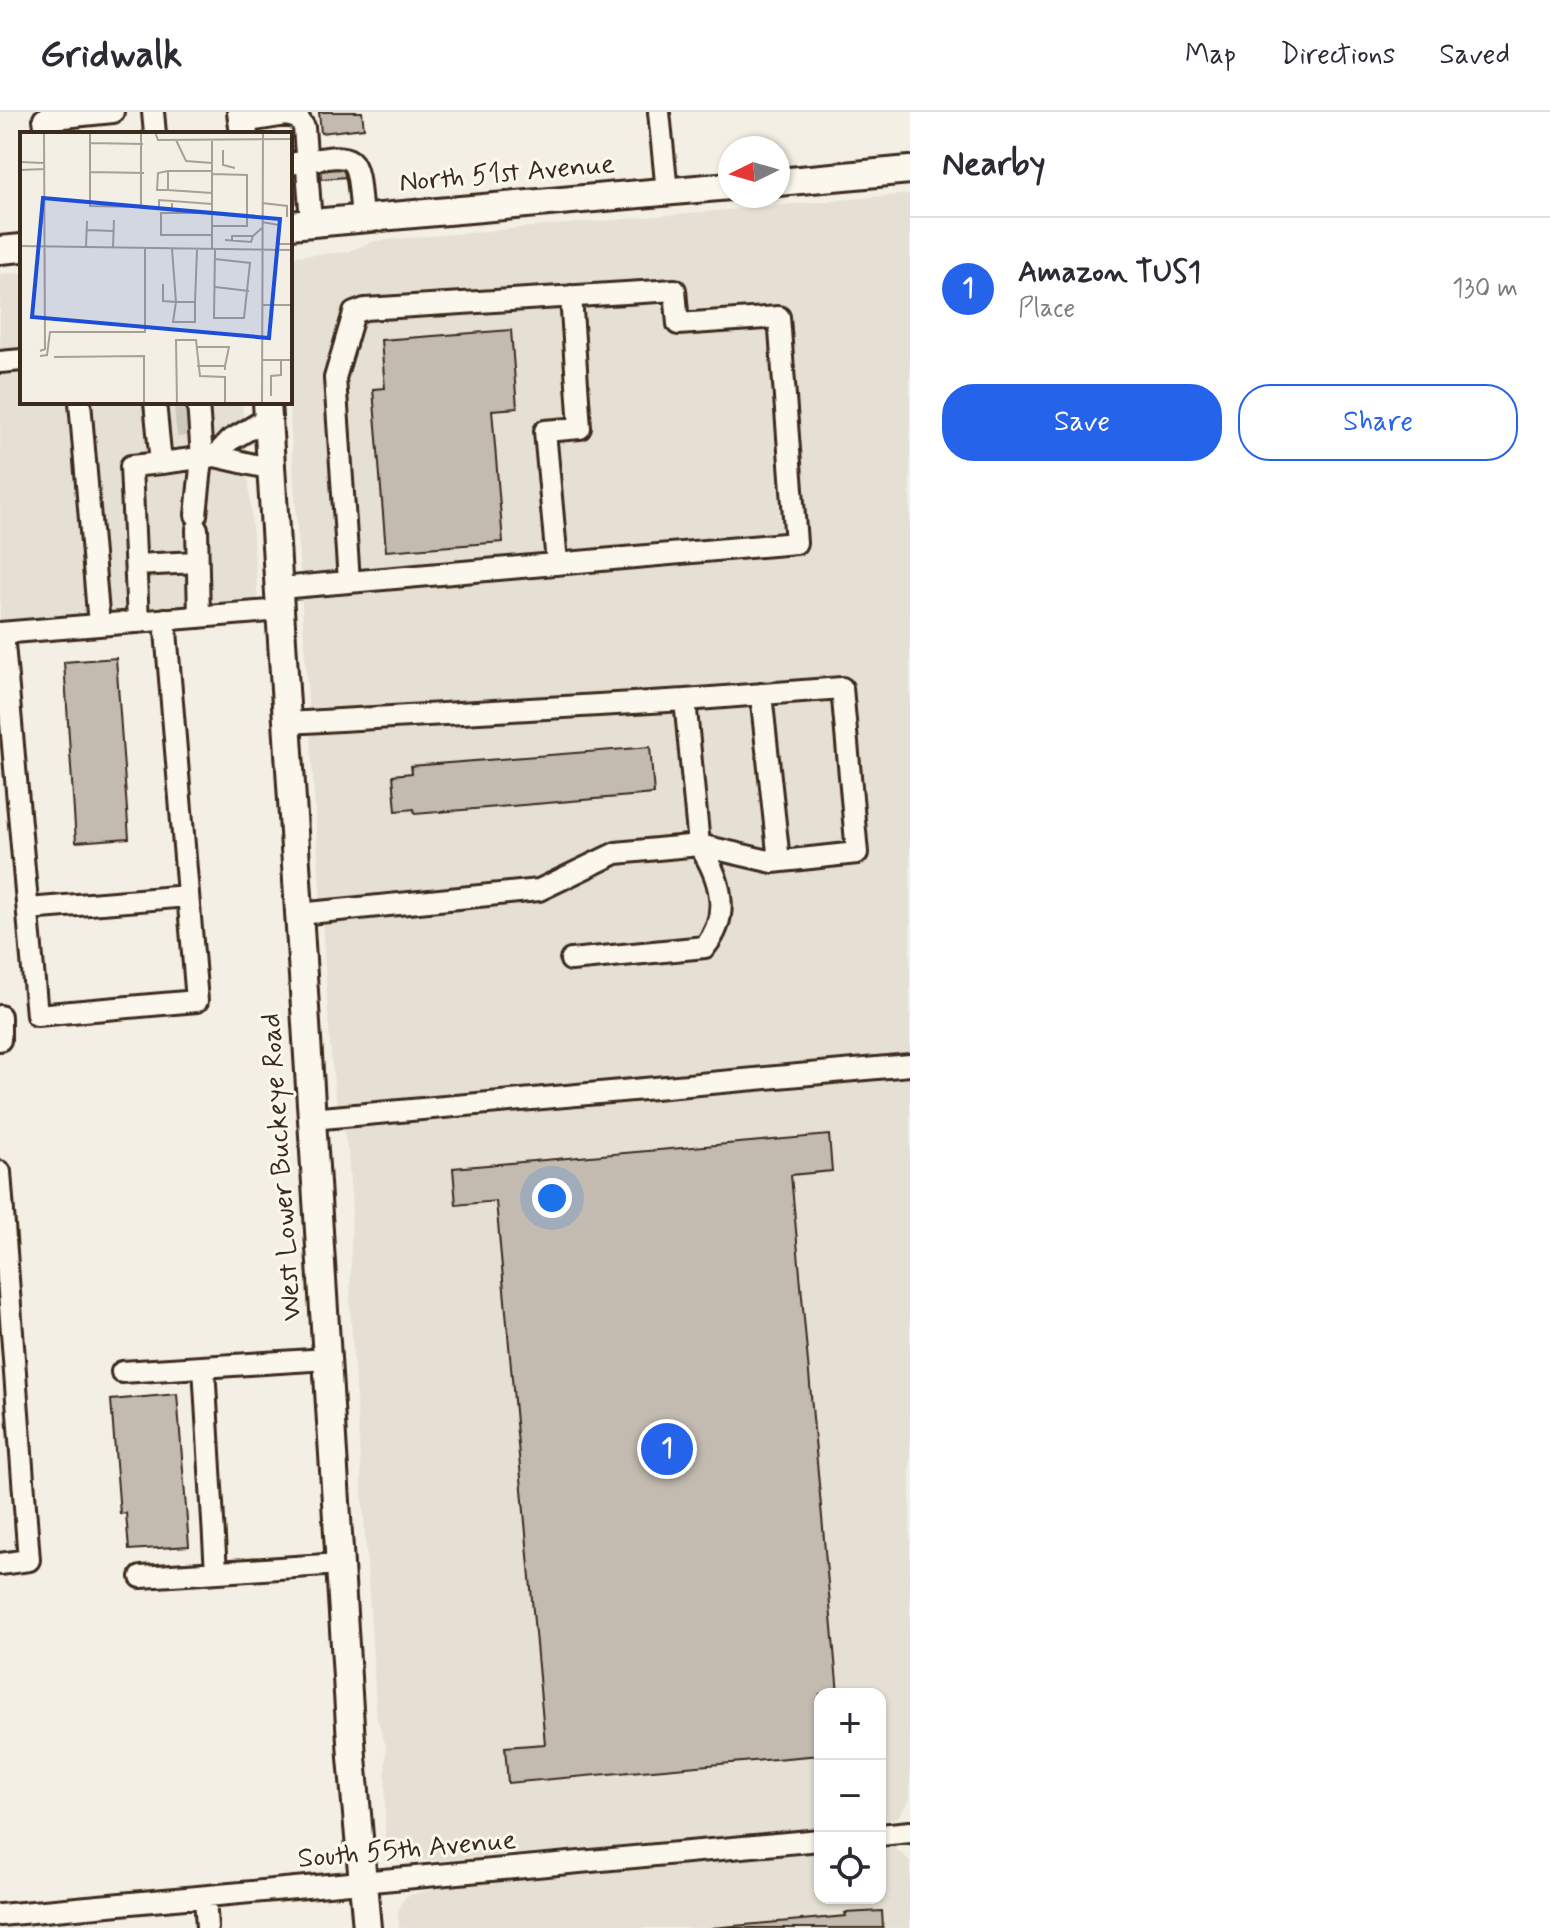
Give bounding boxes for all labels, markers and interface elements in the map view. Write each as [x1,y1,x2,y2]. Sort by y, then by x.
text: Gridwalk [40,31,182,80]
text: Map [1185,37,1236,74]
text: Directions [1280,37,1395,74]
text: Saved [1439,37,1510,74]
inset map [20,132,292,404]
north arrow [718,136,790,208]
text: Nearby [942,142,1046,187]
street label: North 51st Avenue [398,146,616,202]
text: Amazon TUS1 [1018,253,1201,292]
text: 1 [962,272,974,306]
text: 130 m [1452,272,1518,306]
text: Place [1018,292,1075,326]
button: Save [942,384,1222,461]
button: Share [1238,384,1518,461]
street label: West Lower Buckeye Road [253,1012,311,1322]
your location [532,1178,572,1218]
pin: 1 [641,1419,693,1479]
map controls [814,1688,886,1904]
button: + [814,1688,886,1760]
button: − [814,1760,886,1832]
street label: South 55th Avenue [296,1822,518,1878]
button: locate [814,1832,886,1904]

